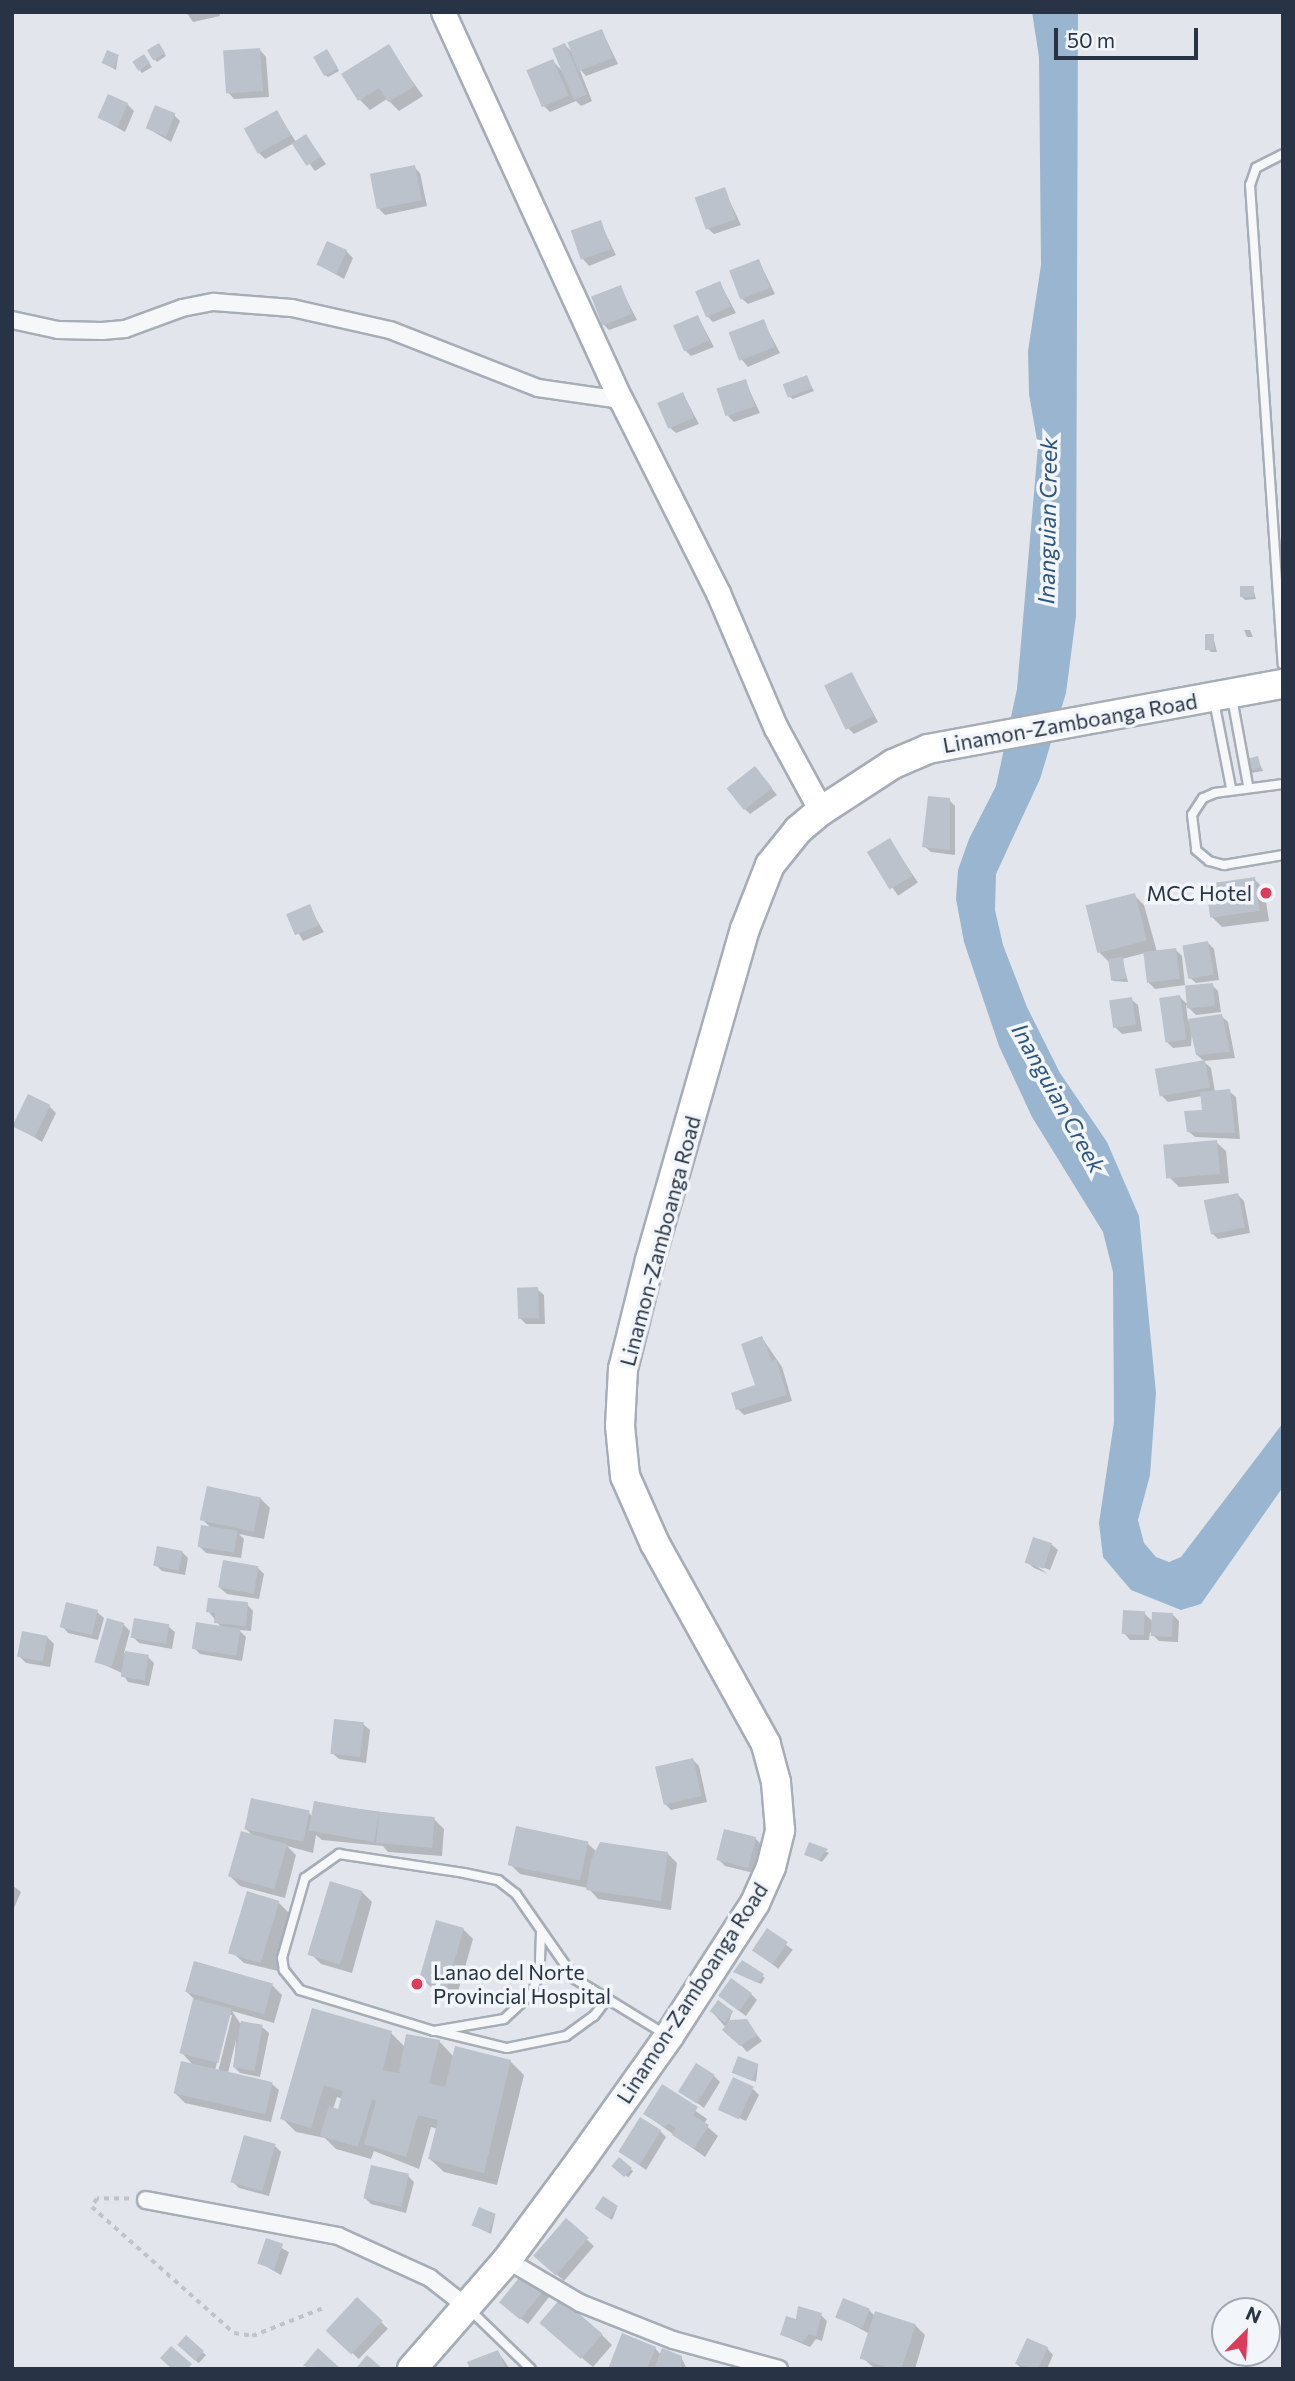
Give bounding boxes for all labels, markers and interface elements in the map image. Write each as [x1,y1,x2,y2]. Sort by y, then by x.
scale bar [1057,14,1200,58]
text: 50 m [1067,27,1115,52]
water label: Inanguian Creek [1032,437,1062,605]
street label: Linamon-Zamboanga Road [941,688,1199,758]
place label: MCC Hotel [1146,880,1252,906]
marker: MCC Hotel [1258,885,1274,901]
water label: Inanguian Creek [1006,1018,1112,1178]
street label: Linamon-Zamboanga Road [614,1113,706,1369]
street label: Linamon-Zamboanga Road [611,1878,773,2108]
place label: Lanao del Norte Provincial Hospital [433,1959,611,2009]
marker: Lanao del Norte Provincial Hospital [407,1974,427,1994]
north arrow [1211,2297,1281,2367]
text: N [1243,2301,1265,2328]

